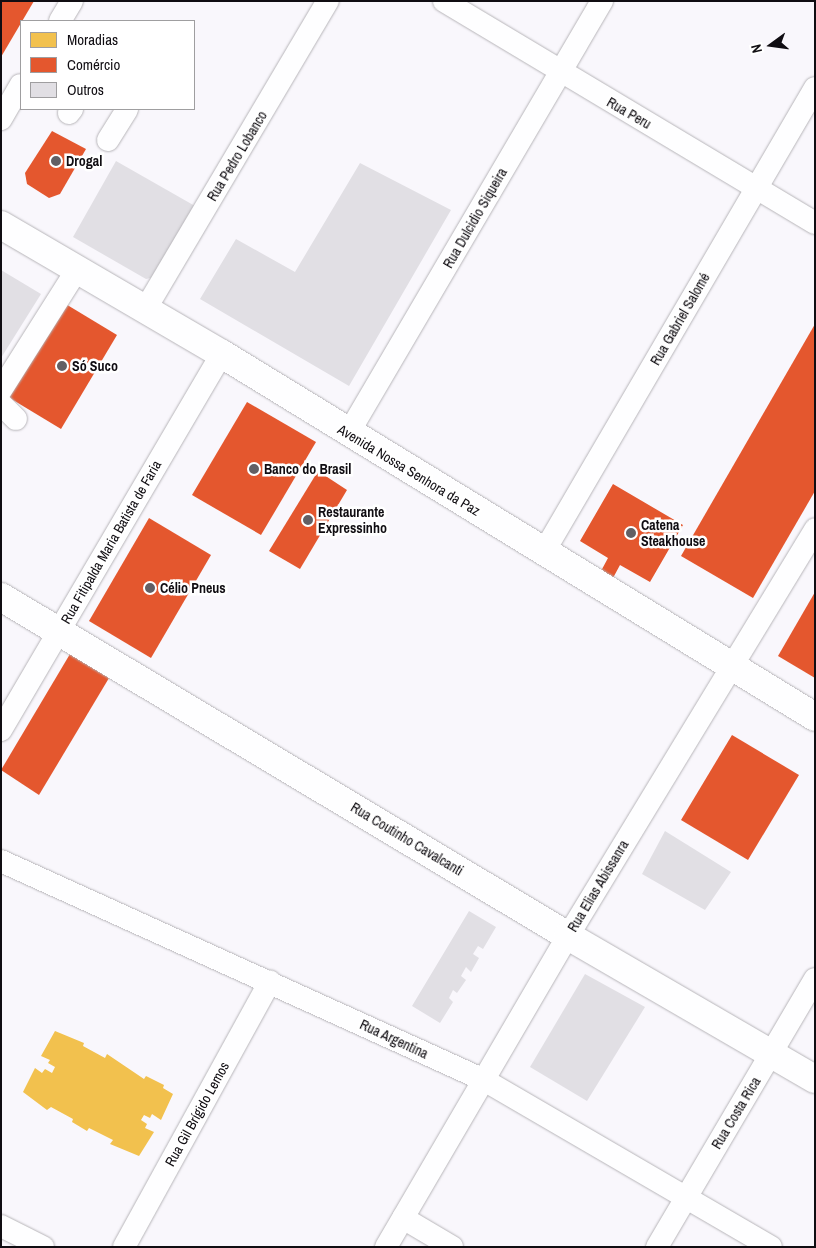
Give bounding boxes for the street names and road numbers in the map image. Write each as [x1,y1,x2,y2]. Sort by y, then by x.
street label: Rua Peru [604,94,654,132]
street label: Rua Pedro Lobanco [204,108,270,204]
street label: Rua Dulcidio Siqueira [439,165,511,271]
street label: Rua Gabriel Salomé [647,270,713,368]
street label: Avenida Nossa Senhora da Paz [335,421,483,519]
street label: Rua Fitipalda Maria Batista de Faria [57,457,165,627]
street label: Rua Coutinho Cavalcanti [348,799,466,879]
street label: Rua Elias Abissanra [564,837,632,935]
street label: Rua Argentina [357,1016,431,1062]
street label: Rua Gil Brígido Lemos [161,1059,233,1169]
street label: Rua Costa Rica [708,1074,764,1152]

